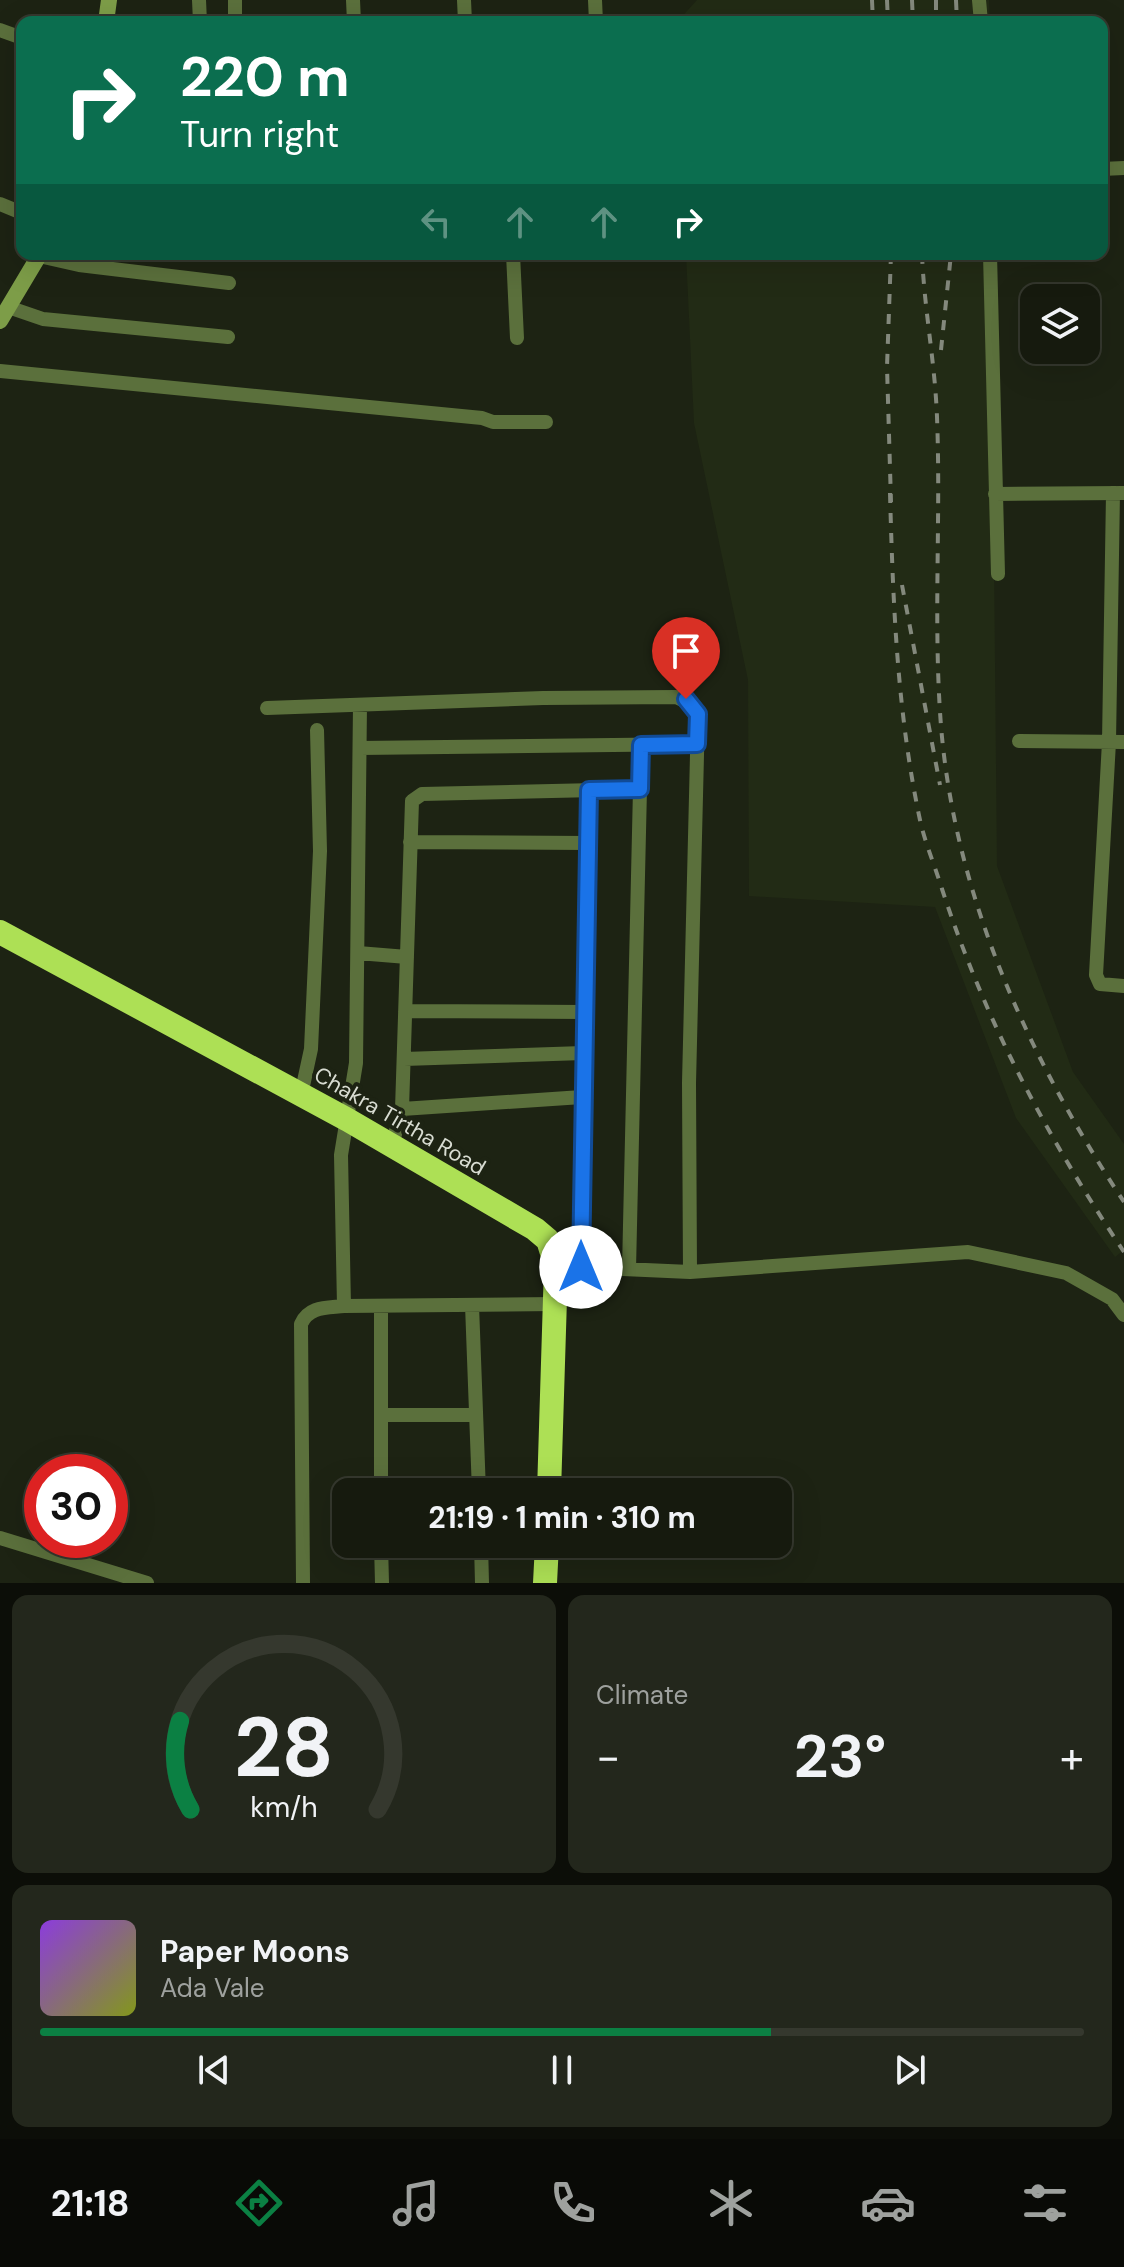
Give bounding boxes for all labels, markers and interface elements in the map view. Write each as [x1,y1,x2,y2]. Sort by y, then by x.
text: 220 m [180,40,350,113]
icon: right [48,48,152,152]
text: Turn right [180,111,339,158]
icon: left [414,200,458,244]
icon: ahead [498,200,542,244]
icon: ahead [582,200,626,244]
icon: right [666,200,710,244]
map controls [1020,284,1100,364]
button: layers [1020,284,1100,364]
pin [652,617,720,699]
icon: arrive [664,629,708,673]
street label: Chakra Tirtha Road [309,1060,491,1182]
position arrow [539,1225,623,1309]
speed limit sign: 30 [24,1454,128,1558]
text: 21:19 · 1 min · 310 m [428,1498,696,1537]
text: Climate [596,1678,688,1712]
text: 28 [234,1693,334,1802]
text: 23° [794,1717,886,1796]
text: − [596,1728,620,1786]
text: + [1060,1728,1084,1786]
text: km/h [250,1789,318,1826]
text: Paper Moons [160,1932,350,1971]
text: Ada Vale [160,1971,265,2005]
icon: previous [192,2048,236,2092]
icon: pause [540,2048,584,2092]
icon: next [888,2048,932,2092]
icon: directions [231,2175,287,2231]
icon: music [388,2175,444,2231]
icon: phone [545,2175,601,2231]
icon: climate [703,2175,759,2231]
icon: car [860,2175,916,2231]
icon: filters [1017,2175,1073,2231]
text: 21:18 [51,2180,130,2227]

